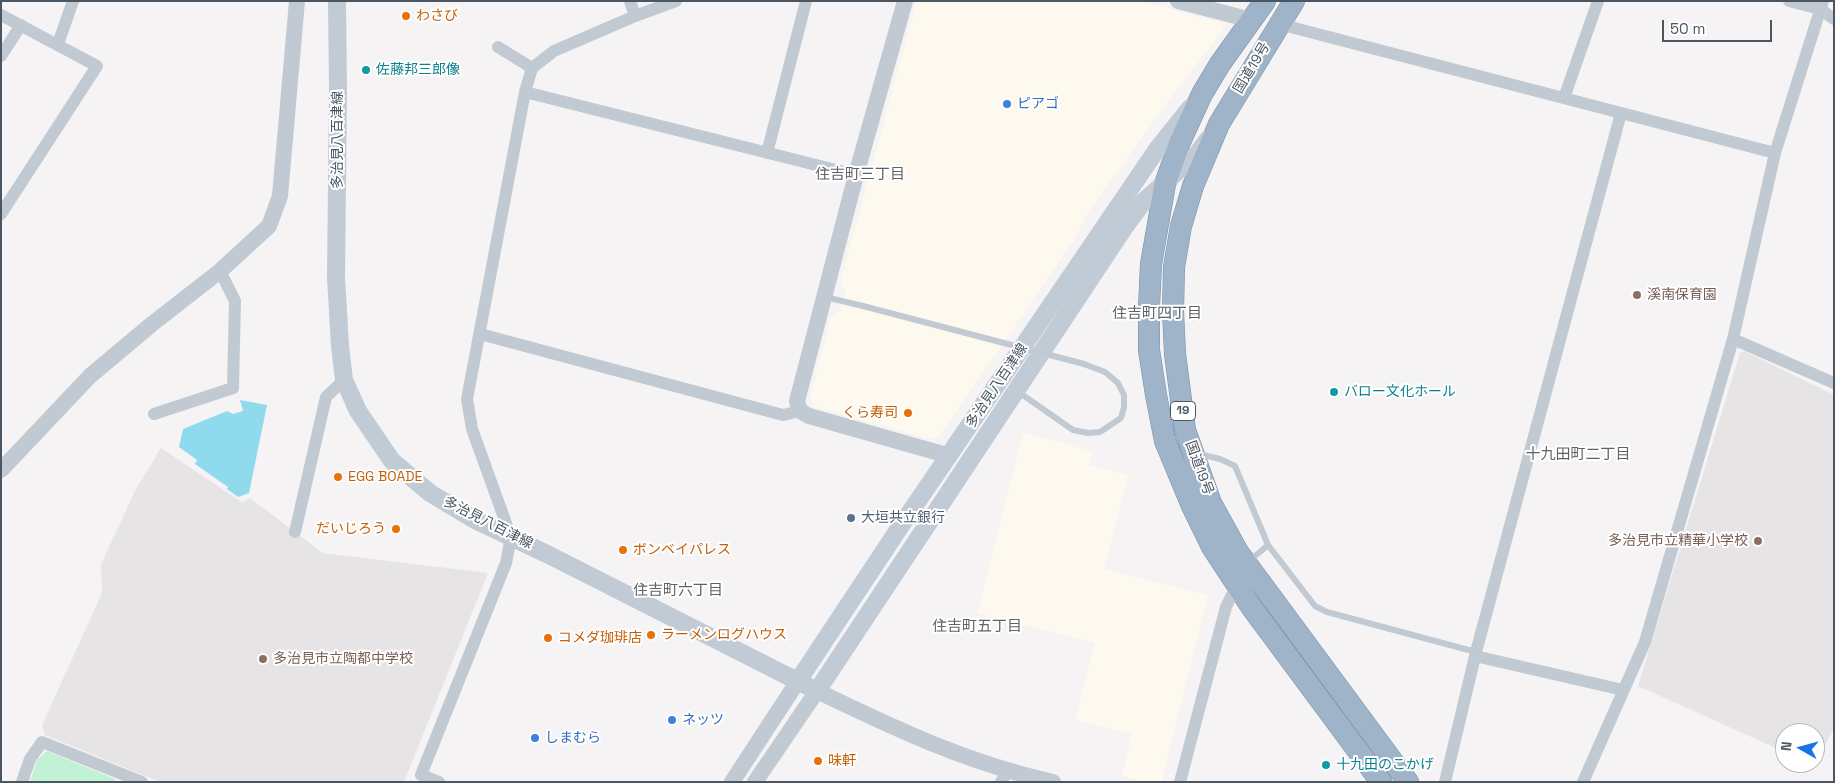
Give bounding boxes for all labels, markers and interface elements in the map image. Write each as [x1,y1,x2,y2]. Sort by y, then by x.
place label: わさび [416,8,458,24]
marker: わさび [400,10,412,22]
scale bar [1665,10,1775,42]
text: 50 m [1670,19,1705,38]
street label: 国道19号 [1230,39,1274,97]
place label: 佐藤邦三郎像 [376,62,460,78]
marker: 佐藤邦三郎像 [360,64,372,76]
street label: 多治見八百津線 [330,91,346,189]
place label: ピアゴ [1017,96,1059,112]
marker: ピアゴ [1001,98,1013,110]
district label: 住吉町三丁目 [815,166,905,184]
place label: 溪南保育園 [1647,287,1717,303]
marker: 溪南保育園 [1631,289,1643,301]
district label: 住吉町四丁目 [1112,305,1202,323]
street label: 多治見八百津線 [963,341,1031,431]
place label: バロー文化ホール [1344,384,1456,400]
marker: バロー文化ホール [1328,386,1340,398]
road number: 19 [1170,402,1196,421]
place label: くら寿司 [842,405,898,421]
marker: くら寿司 [902,407,914,419]
street label: 国道19号 [1181,439,1217,497]
district label: 十九田町二丁目 [1526,446,1630,464]
place label: EGG BOADE [348,469,422,485]
marker: EGG BOADE [332,471,344,483]
street label: 多治見八百津線 [441,493,535,553]
place label: 大垣共立銀行 [861,510,945,526]
marker: 大垣共立銀行 [845,512,857,524]
place label: だいじろう [316,521,386,537]
marker: だいじろう [390,523,402,535]
place label: 多治見市立精華小学校 [1608,533,1748,549]
marker: 多治見市立精華小学校 [1752,535,1764,547]
place label: ボンベイパレス [633,542,731,558]
marker: ボンベイパレス [617,544,629,556]
district label: 住吉町六丁目 [633,582,723,600]
district label: 住吉町五丁目 [932,618,1022,636]
place label: ラーメンログハウス [661,627,787,643]
marker: ラーメンログハウス [645,629,657,641]
place label: コメダ珈琲店 [558,630,642,646]
marker: コメダ珈琲店 [542,632,554,644]
place label: 多治見市立陶都中学校 [273,651,413,667]
marker: 多治見市立陶都中学校 [257,653,269,665]
place label: ネッツ [682,712,724,728]
marker: ネッツ [666,714,678,726]
north arrow [1775,723,1825,773]
place label: しまむら [545,730,601,746]
marker: しまむら [529,732,541,744]
text: N [1777,741,1796,752]
place label: 味軒 [828,753,856,769]
marker: 味軒 [812,755,824,767]
place label: 十九田のこかげ [1336,757,1434,773]
marker: 十九田のこかげ [1320,759,1332,771]

